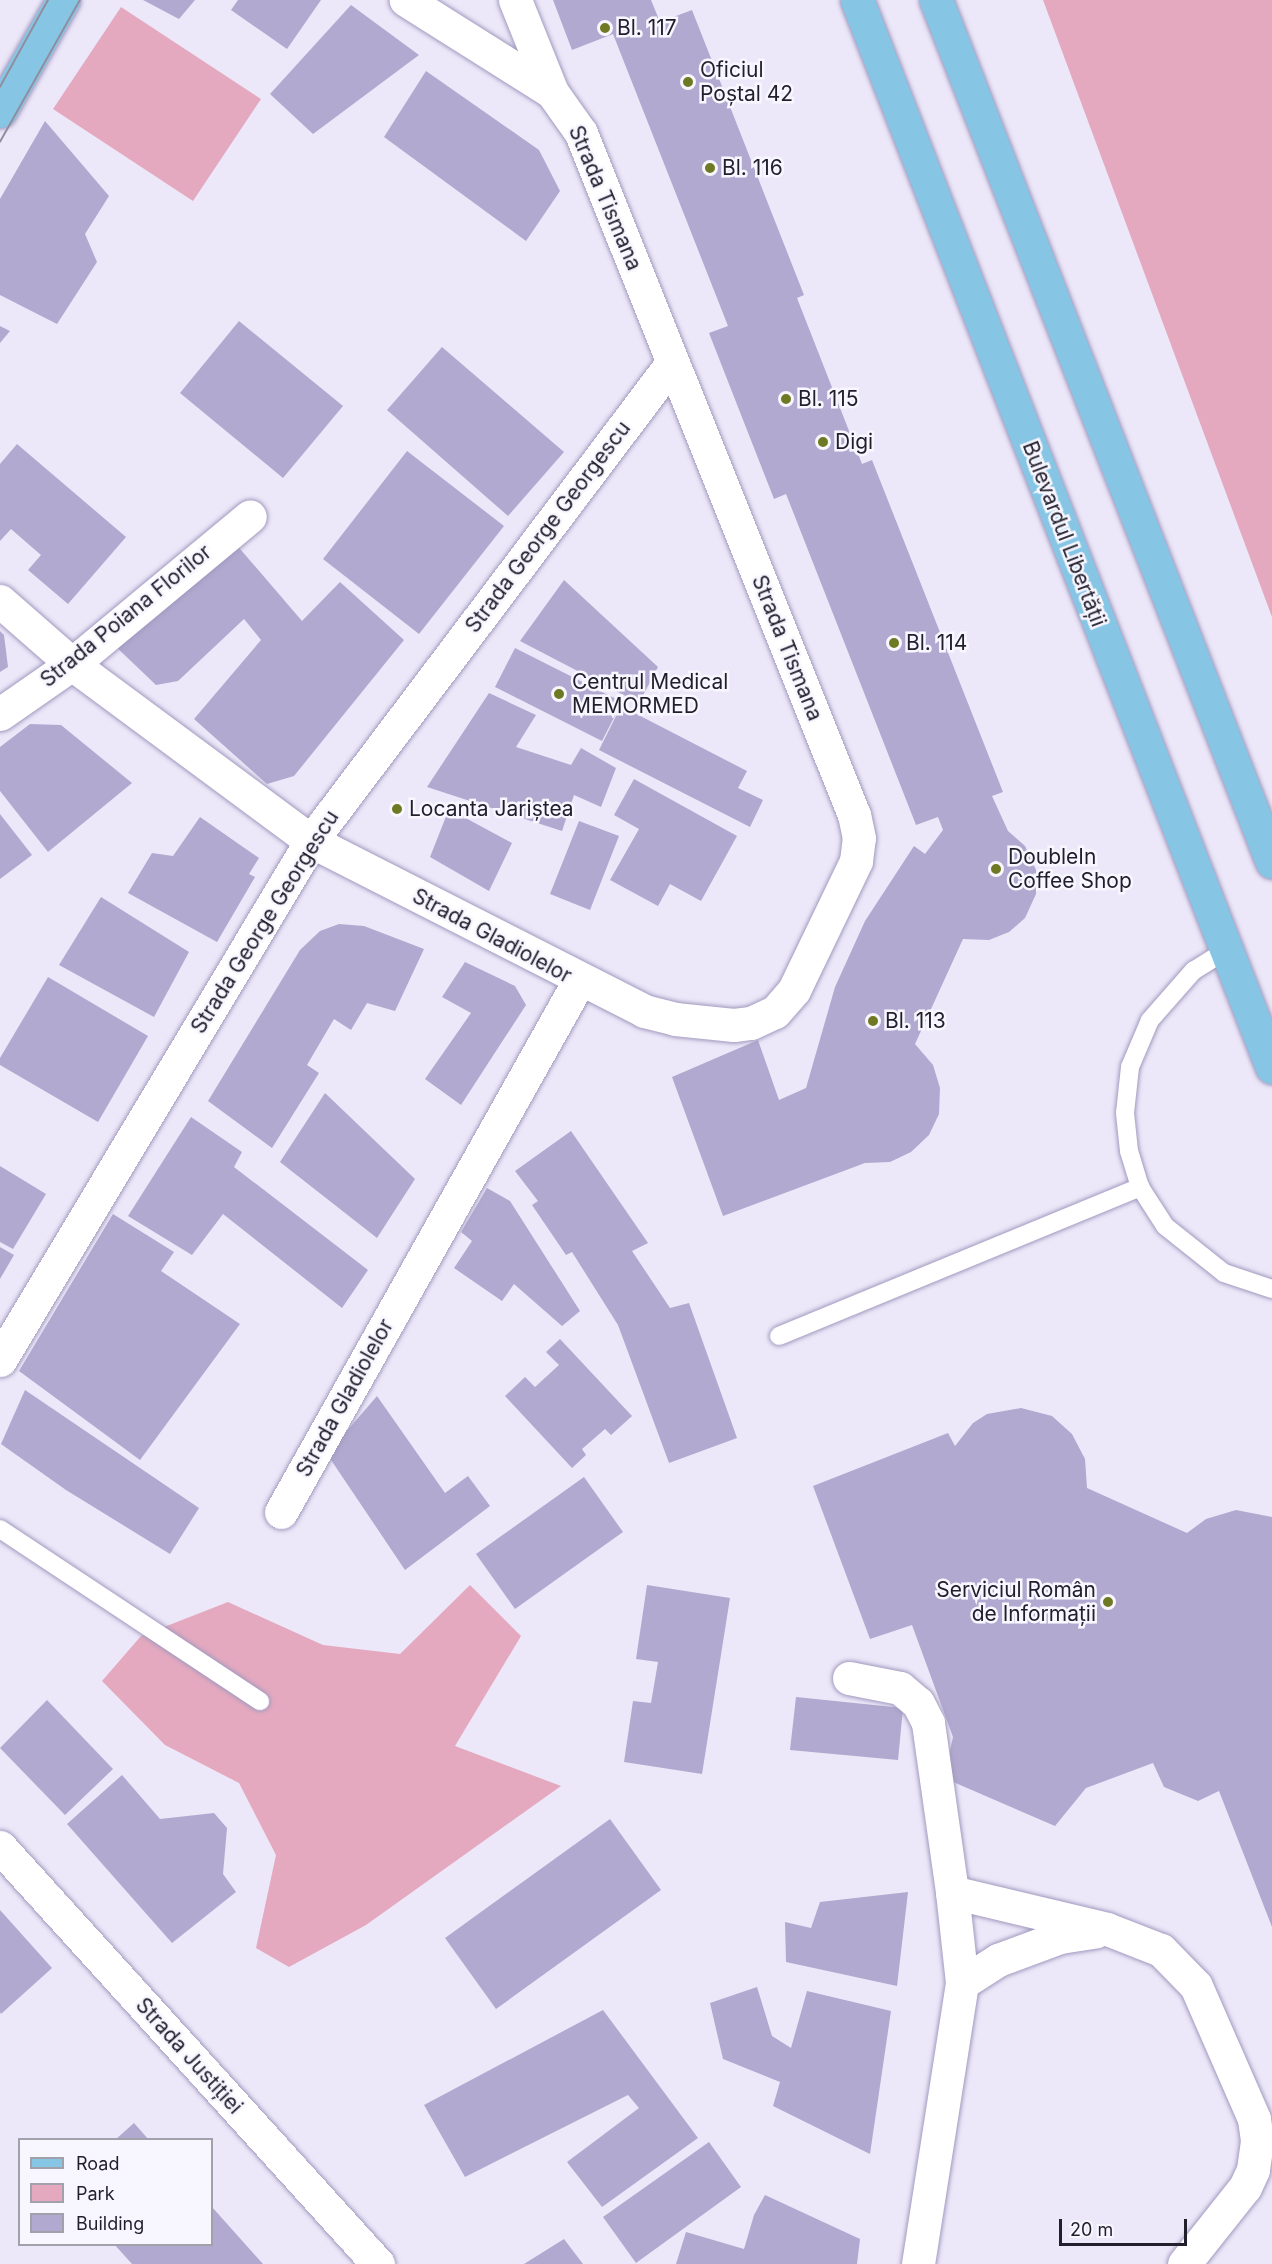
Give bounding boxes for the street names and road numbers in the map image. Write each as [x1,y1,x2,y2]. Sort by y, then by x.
street label: Strada Tismana [563,122,647,274]
street label: Strada George Georgescu [460,416,636,638]
street label: Bulevardul Libertății [1017,438,1111,630]
street label: Strada Poiana Florilor [36,539,216,693]
street label: Strada Tismana [746,572,828,724]
street label: Strada George Georgescu [186,806,344,1038]
street label: Strada Gladiolelor [408,883,576,989]
street label: Strada Gladiolelor [291,1315,399,1481]
street label: Strada Justiției [130,1993,248,2119]

